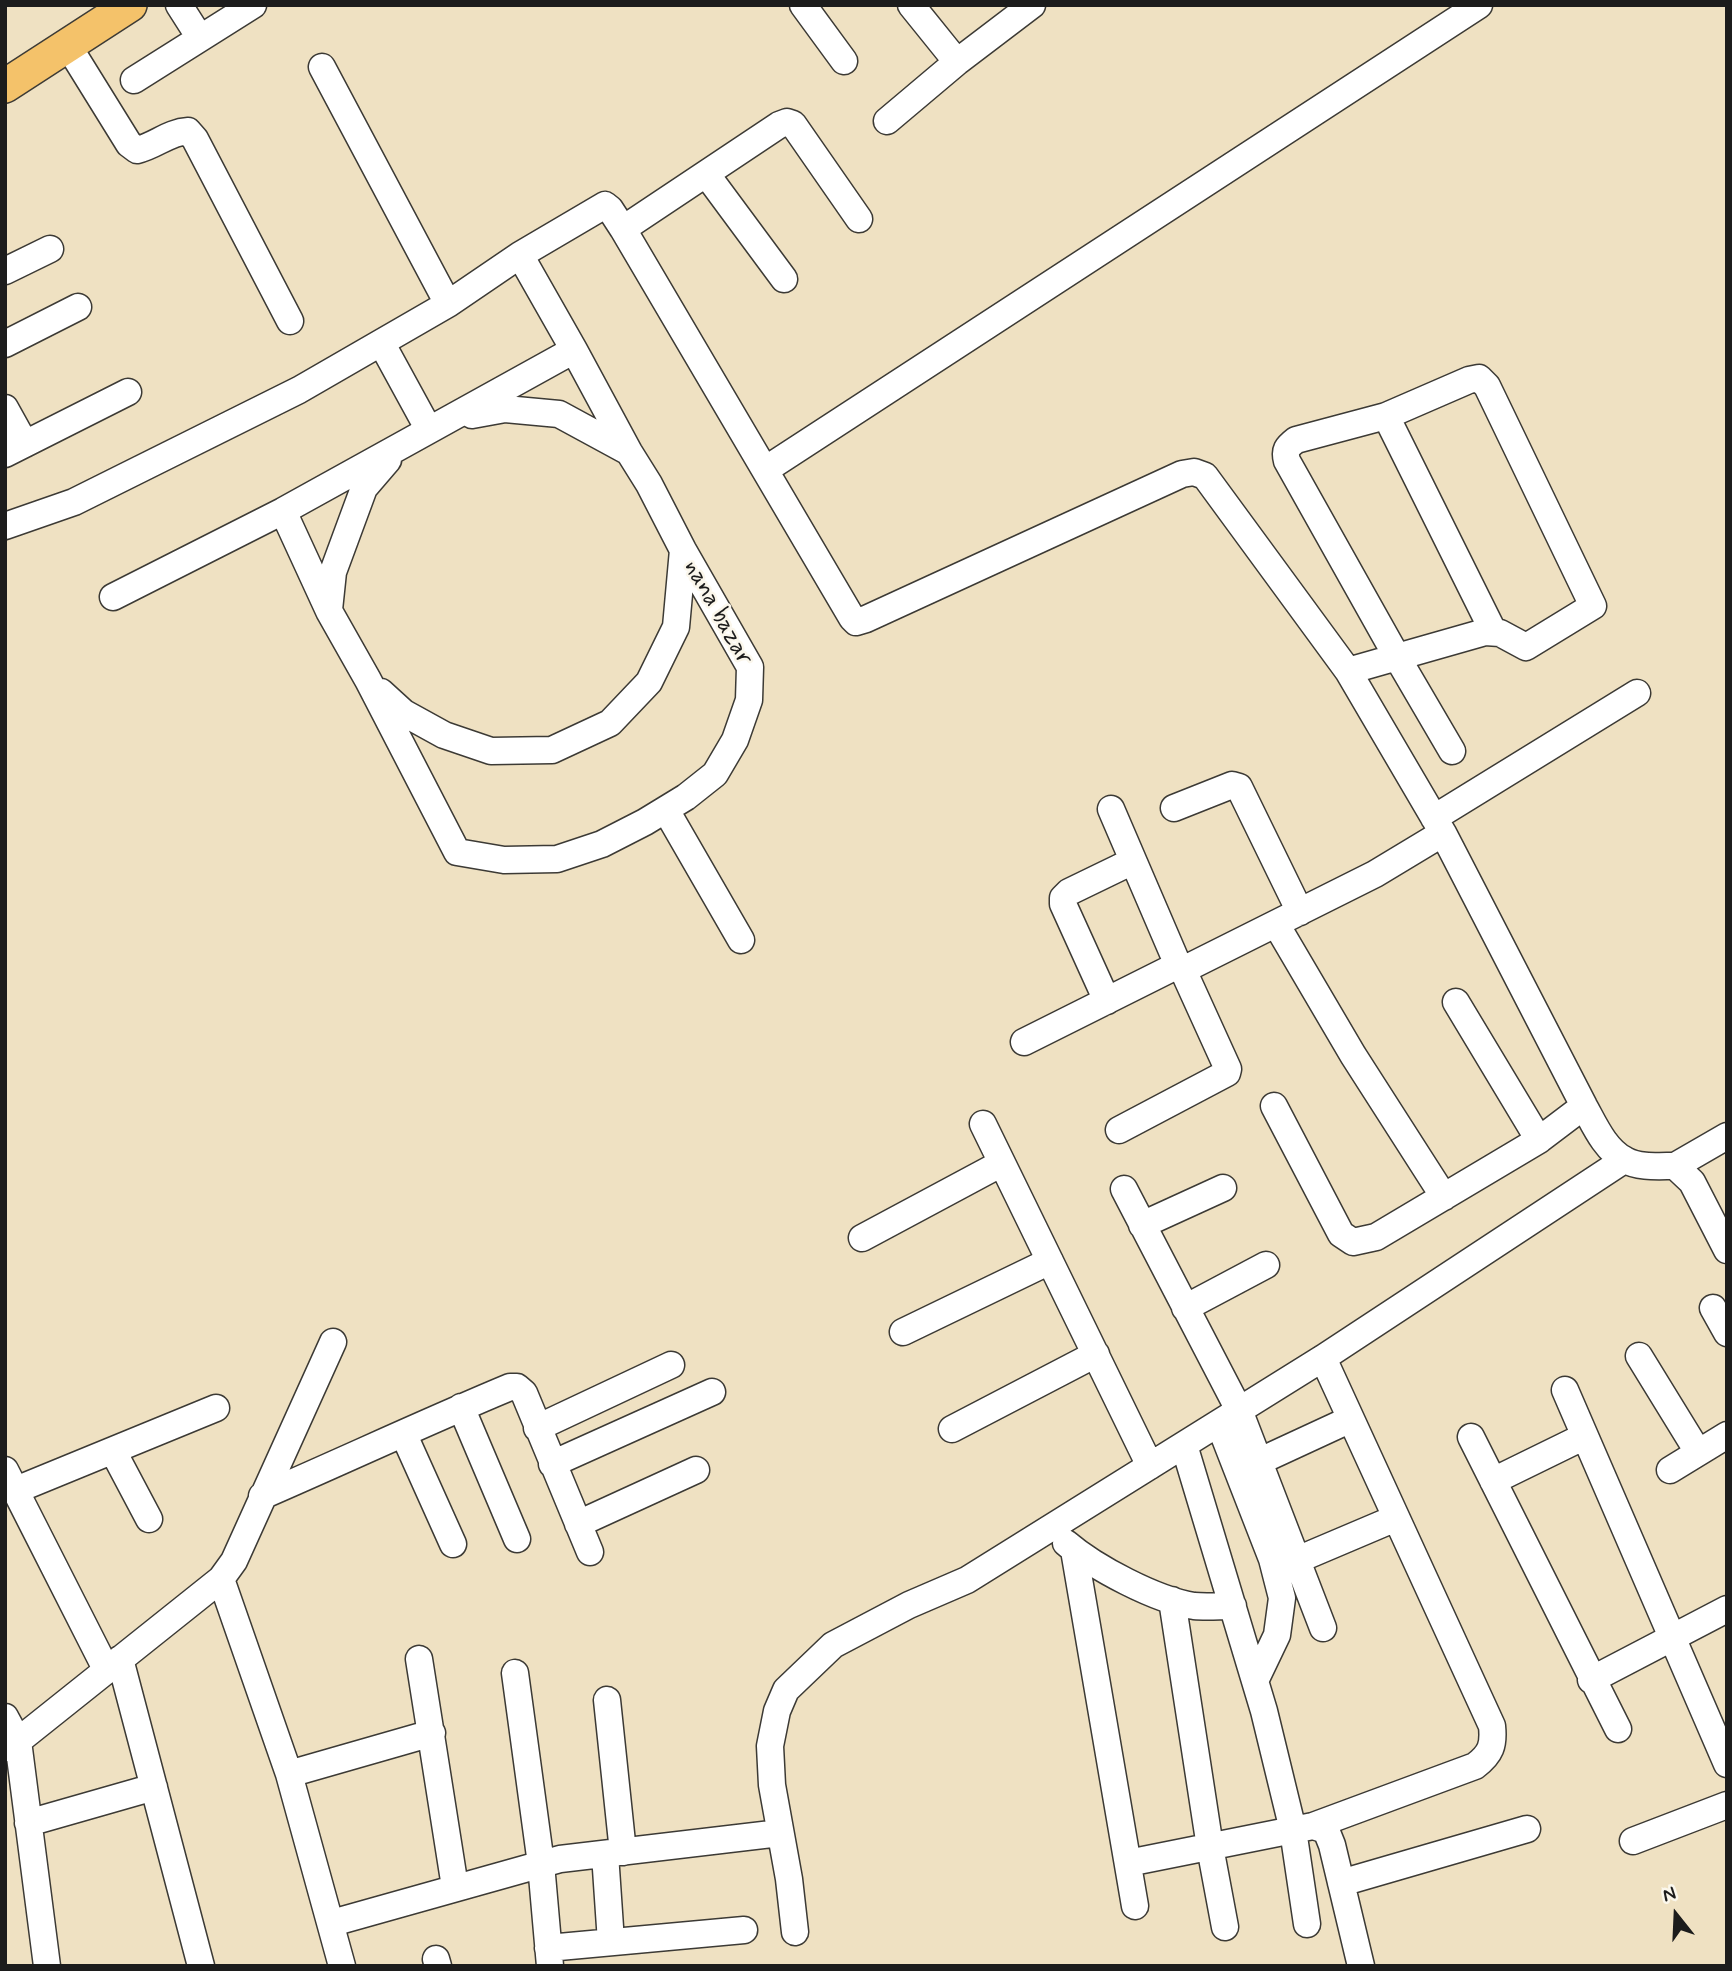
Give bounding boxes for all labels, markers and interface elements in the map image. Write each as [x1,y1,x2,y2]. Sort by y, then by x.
street label: nana bazar [676,556,758,670]
north arrow [1641,1880,1711,1950]
text: N [1659,1881,1679,1908]

